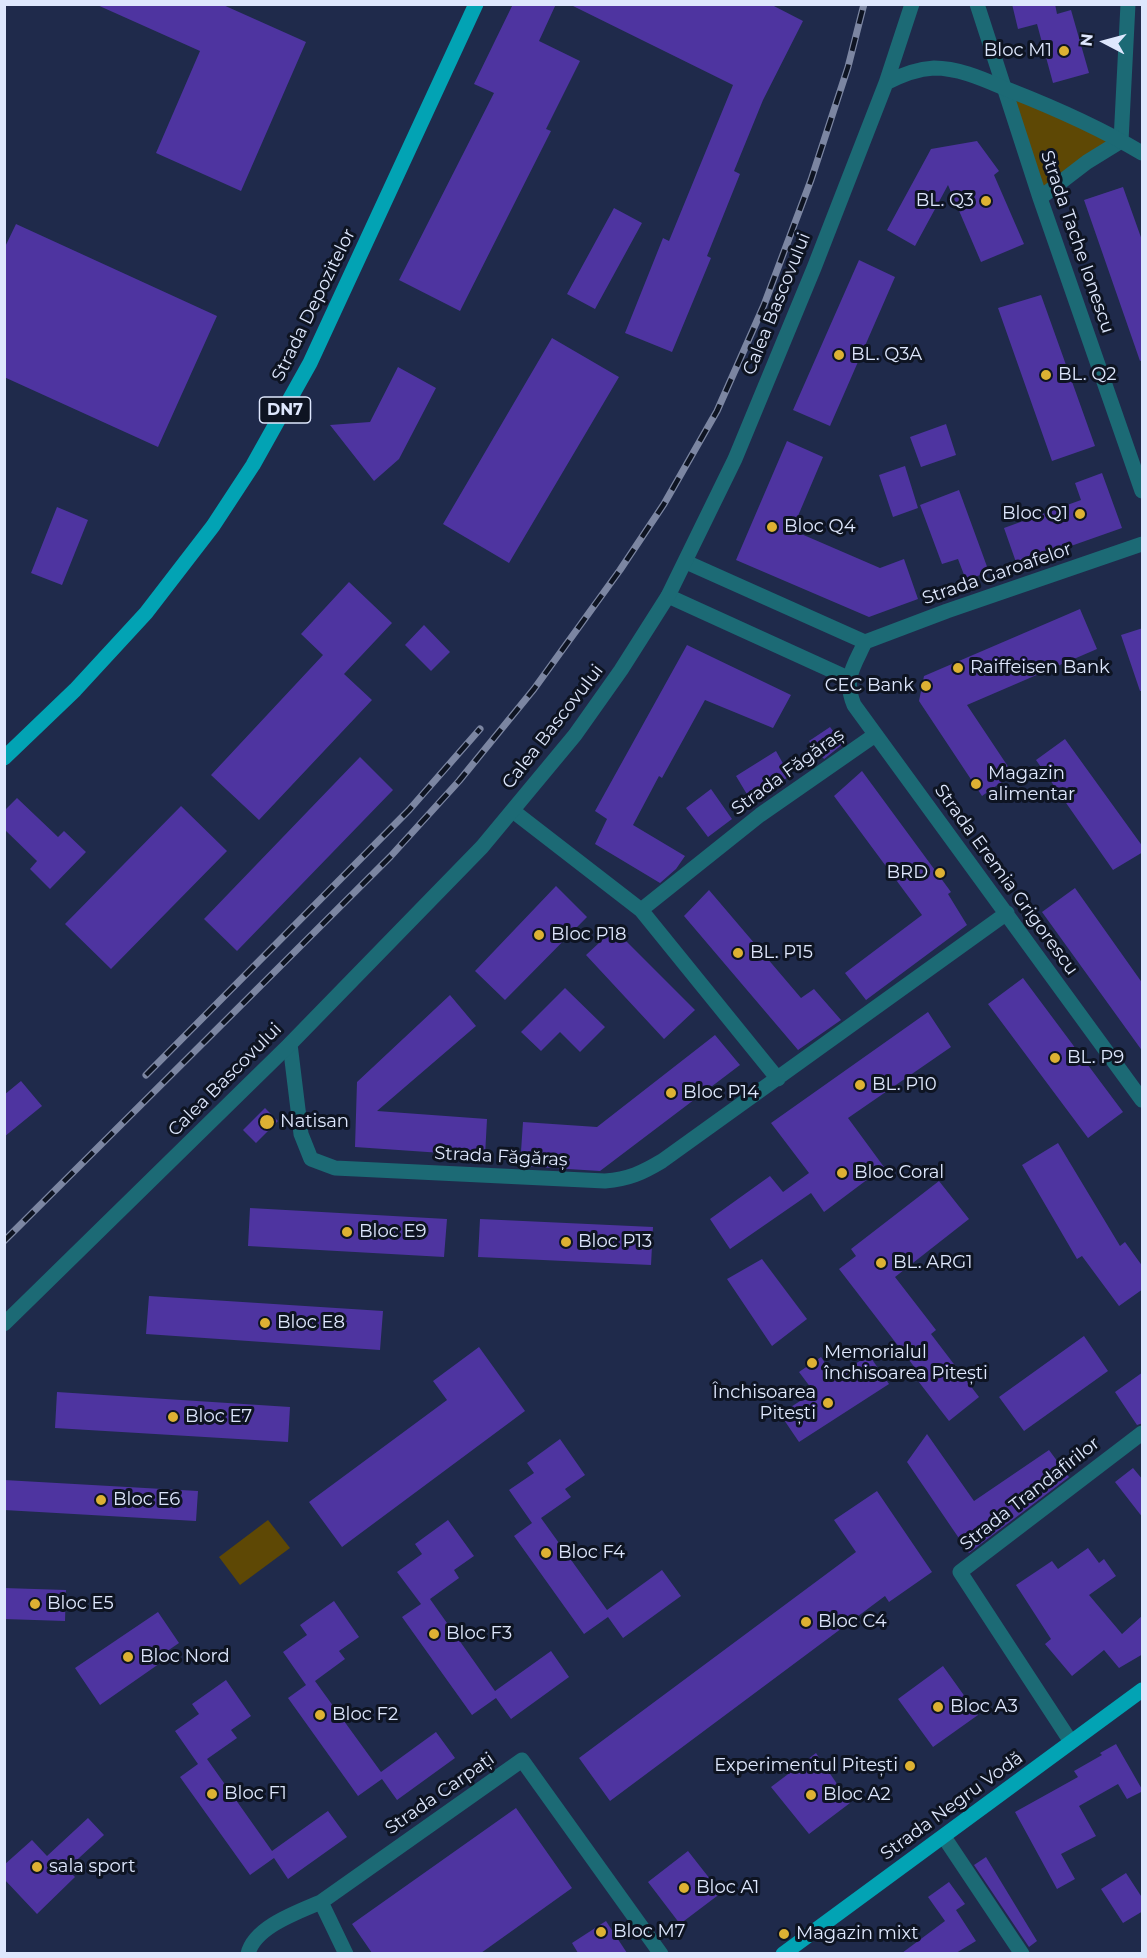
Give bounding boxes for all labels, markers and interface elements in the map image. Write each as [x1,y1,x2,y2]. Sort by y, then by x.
north arrow [1075,12,1135,72]
text: N [1076,33,1097,47]
place label: Bloc M1 [984,40,1052,62]
marker: Bloc M1 [1057,44,1071,58]
street label: Strada Tache Ionescu [1036,148,1118,336]
place label: BL. Q3 [916,190,974,212]
marker: BL. Q3 [979,194,993,208]
street label: Strada Depozitelor [268,225,360,385]
street label: Calea Bascovului [739,230,815,378]
place label: BL. Q3A [851,344,922,366]
marker: BL. Q3A [832,348,846,362]
place label: BL. Q2 [1058,364,1116,386]
marker: BL. Q2 [1039,368,1053,382]
road number: DN7 [260,397,310,423]
place label: Bloc Q1 [1002,503,1068,525]
marker: Bloc Q1 [1073,507,1087,521]
place label: Bloc Q4 [784,516,856,538]
marker: Bloc Q4 [765,520,779,534]
street label: Strada Garoafelor [919,538,1075,610]
place label: Raiffeisen Bank [970,657,1110,679]
street label: Calea Bascovului [498,661,608,793]
marker: Raiffeisen Bank [951,661,965,675]
place label: CEC Bank [825,675,914,697]
marker: CEC Bank [919,679,933,693]
street label: Strada Făgăraș [728,724,848,820]
place label: Magazin alimentar [988,763,1075,806]
marker: Magazin alimentar [969,777,983,791]
street label: Strada Eremia Grigorescu [930,780,1082,980]
place label: BRD [887,862,928,884]
marker: BRD [933,866,947,880]
place label: Bloc P18 [551,924,626,946]
marker: Bloc P18 [532,928,546,942]
place label: BL. P15 [750,942,813,964]
marker: BL. P15 [731,946,745,960]
street label: Calea Bascovului [164,1019,286,1141]
place label: BL. P9 [1067,1047,1124,1069]
marker: BL. P9 [1048,1051,1062,1065]
place label: BL. P10 [872,1074,937,1096]
marker: BL. P10 [853,1078,867,1092]
place label: Bloc P14 [683,1082,759,1104]
marker: Bloc P14 [664,1086,678,1100]
place label: Natisan [280,1111,349,1133]
marker: Natisan [258,1113,276,1131]
street label: Strada Făgăraș [434,1143,568,1171]
place label: Bloc Coral [854,1162,944,1184]
marker: Bloc Coral [835,1166,849,1180]
place label: Bloc E9 [359,1221,427,1243]
marker: Bloc E9 [340,1225,354,1239]
place label: Bloc P13 [578,1231,652,1253]
marker: Bloc P13 [559,1235,573,1249]
place label: BL. ARG1 [893,1252,973,1274]
marker: BL. ARG1 [874,1256,888,1270]
place label: Bloc E8 [277,1312,345,1334]
marker: Bloc E8 [258,1316,272,1330]
place label: Memorialul închisoarea Pitești [824,1342,988,1384]
marker: Memorialul închisoarea Pitești [805,1356,819,1370]
place label: Închisoarea Pitești [713,1382,816,1424]
marker: Închisoarea Pitești [821,1396,835,1410]
place label: Bloc E7 [185,1406,252,1428]
marker: Bloc E7 [166,1410,180,1424]
street label: Strada Trandafirilor [956,1433,1104,1555]
place label: Bloc E6 [113,1489,180,1511]
marker: Bloc E6 [94,1493,108,1507]
place label: Bloc F4 [558,1542,625,1564]
marker: Bloc F4 [539,1546,553,1560]
place label: Bloc E5 [47,1593,114,1615]
marker: Bloc E5 [28,1597,42,1611]
place label: Bloc C4 [818,1611,887,1633]
marker: Bloc C4 [799,1615,813,1629]
place label: Bloc F3 [446,1623,512,1645]
marker: Bloc F3 [427,1627,441,1641]
place label: Bloc Nord [140,1646,230,1668]
marker: Bloc Nord [121,1650,135,1664]
place label: Bloc A3 [950,1696,1018,1718]
marker: Bloc A3 [931,1700,945,1714]
place label: Bloc F2 [332,1704,398,1726]
marker: Bloc F2 [313,1708,327,1722]
street label: Strada Negru Vodă [877,1747,1027,1865]
street label: Strada Carpați [381,1748,499,1840]
place label: Experimentul Pitești [714,1755,898,1777]
marker: Experimentul Pitești [903,1759,917,1773]
place label: Bloc F1 [224,1783,287,1805]
place label: Bloc A2 [823,1784,891,1806]
marker: Bloc F1 [205,1787,219,1801]
marker: Bloc A2 [804,1788,818,1802]
place label: sala sport [49,1856,136,1878]
marker: sala sport [30,1860,44,1874]
place label: Bloc A1 [696,1877,759,1899]
marker: Bloc A1 [677,1881,691,1895]
place label: Bloc M7 [613,1921,685,1943]
place label: Magazin mixt [796,1923,919,1945]
marker: Bloc M7 [594,1925,608,1939]
marker: Magazin mixt [777,1927,791,1941]

